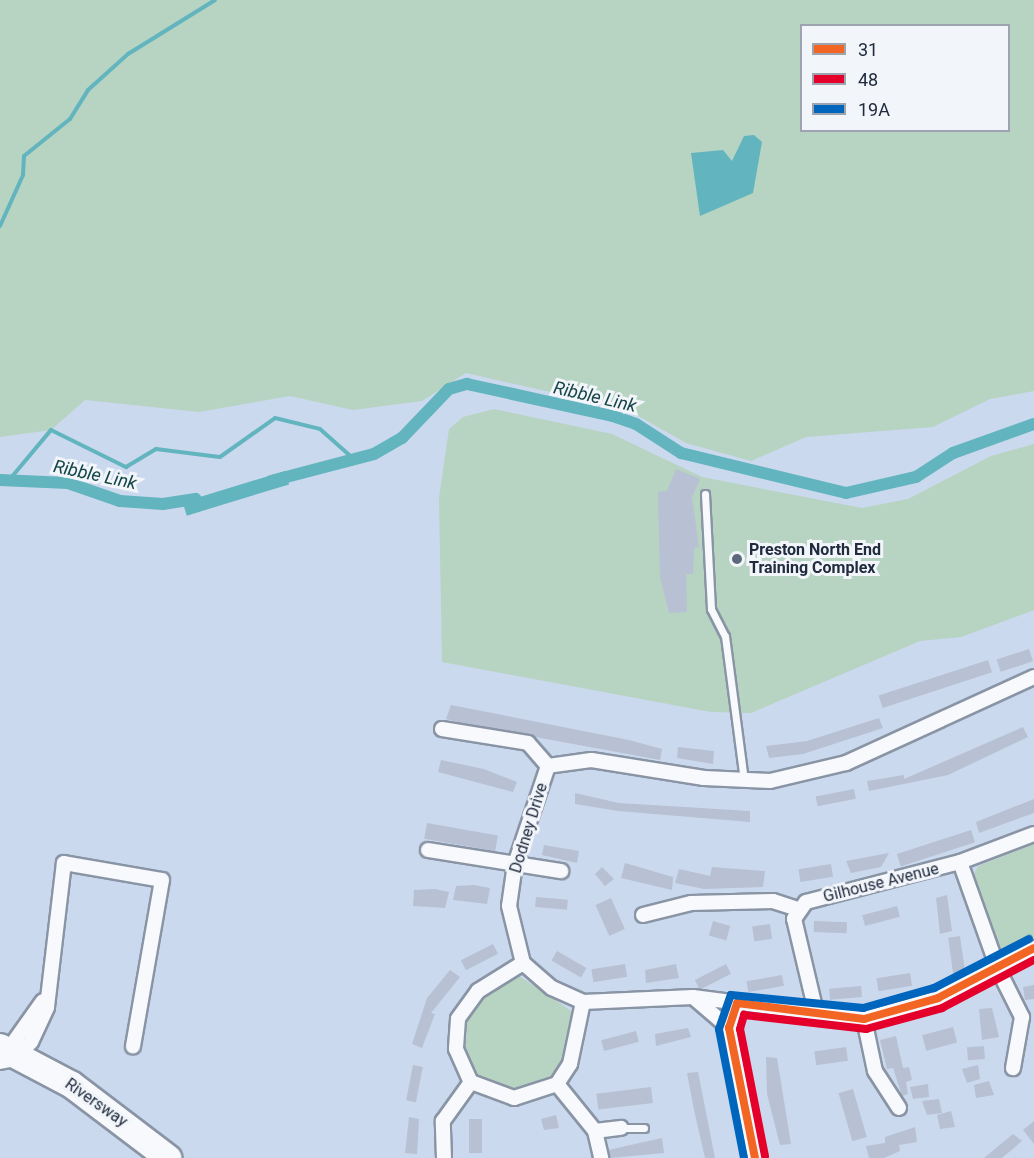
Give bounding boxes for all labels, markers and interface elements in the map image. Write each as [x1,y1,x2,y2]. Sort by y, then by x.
legend [800,24,1010,132]
text: 31 [858,39,878,60]
text: 48 [858,69,878,90]
text: 19A [858,99,890,120]
water label: Ribble Link [551,377,639,417]
water label: Ribble Link [51,456,139,494]
place label: Preston North End Training Complex [749,540,881,578]
marker: Preston North End Training Complex [730,552,744,566]
street label: Dodney Drive [506,781,552,875]
street label: Gilhouse Avenue [821,859,941,907]
street label: Riversway [61,1075,131,1131]

